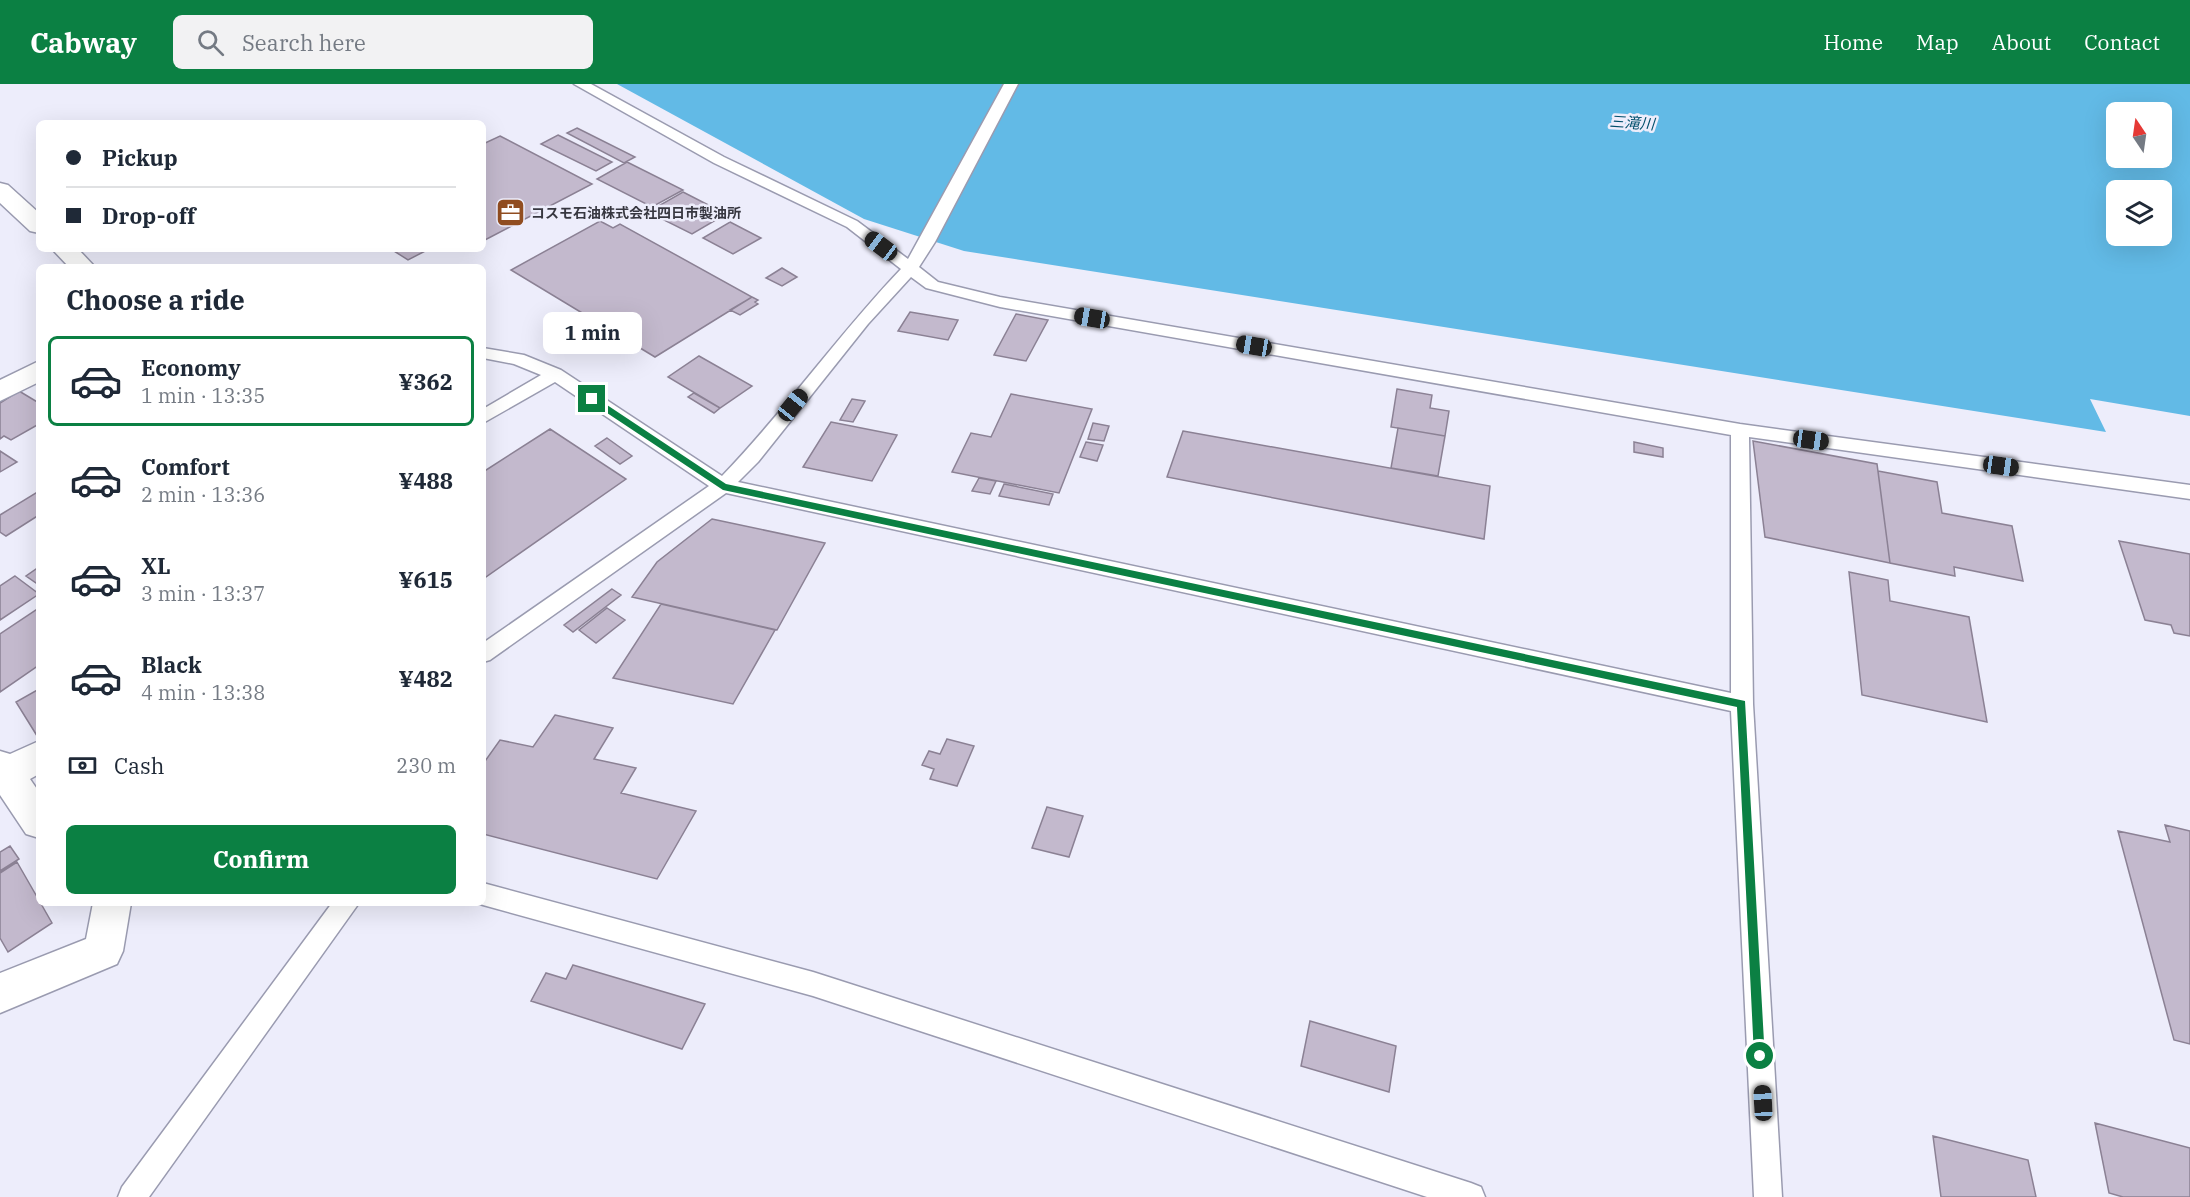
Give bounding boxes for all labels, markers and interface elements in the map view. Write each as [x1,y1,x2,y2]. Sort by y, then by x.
search box [173,15,593,69]
text: Cabway [30,24,137,61]
icon: search [194,26,227,59]
text: Search here [242,28,366,57]
text: Home [1823,28,1883,56]
text: Map [1916,28,1959,56]
text: About [1992,28,2051,56]
text: Contact [2084,28,2160,56]
north arrow [2106,102,2172,168]
map controls [2106,102,2172,246]
water label: 三滝川 [1609,111,1657,134]
text: Pickup [102,143,178,172]
button: layers [2106,180,2172,246]
office icon: コスモ石油株式会社四日市製油所 [494,197,526,229]
text: Drop-off [102,201,196,230]
place label: コスモ石油株式会社四日市製油所 [531,204,741,222]
car [861,228,901,264]
text: Choose a ride [66,282,245,317]
car [1073,306,1111,330]
callout: 1 min [542,312,642,354]
text: 1 min [565,319,621,346]
car [1235,334,1273,358]
text: Economy [141,353,241,382]
icon: car [69,354,123,408]
text: ¥362 [398,367,453,396]
text: 1 min · 13:35 [141,382,265,409]
route end [578,385,605,412]
car [775,385,811,425]
car [1792,429,1830,451]
text: Comfort [141,452,230,481]
icon: car [69,453,123,507]
car [1982,455,2020,477]
text: ¥488 [398,466,453,495]
text: 2 min · 13:36 [141,481,265,508]
text: XL [141,551,171,580]
icon: car [69,552,123,606]
text: ¥615 [398,565,453,594]
text: 3 min · 13:37 [141,580,265,607]
text: Black [141,650,202,679]
icon: car [69,651,123,705]
text: ¥482 [398,664,453,693]
text: 4 min · 13:38 [141,679,265,706]
icon: cash [66,749,99,782]
text: Cash [114,751,165,780]
text: 230 m [396,752,456,779]
button: Confirm [66,825,456,894]
route start [1746,1042,1773,1069]
car [1753,1085,1773,1121]

